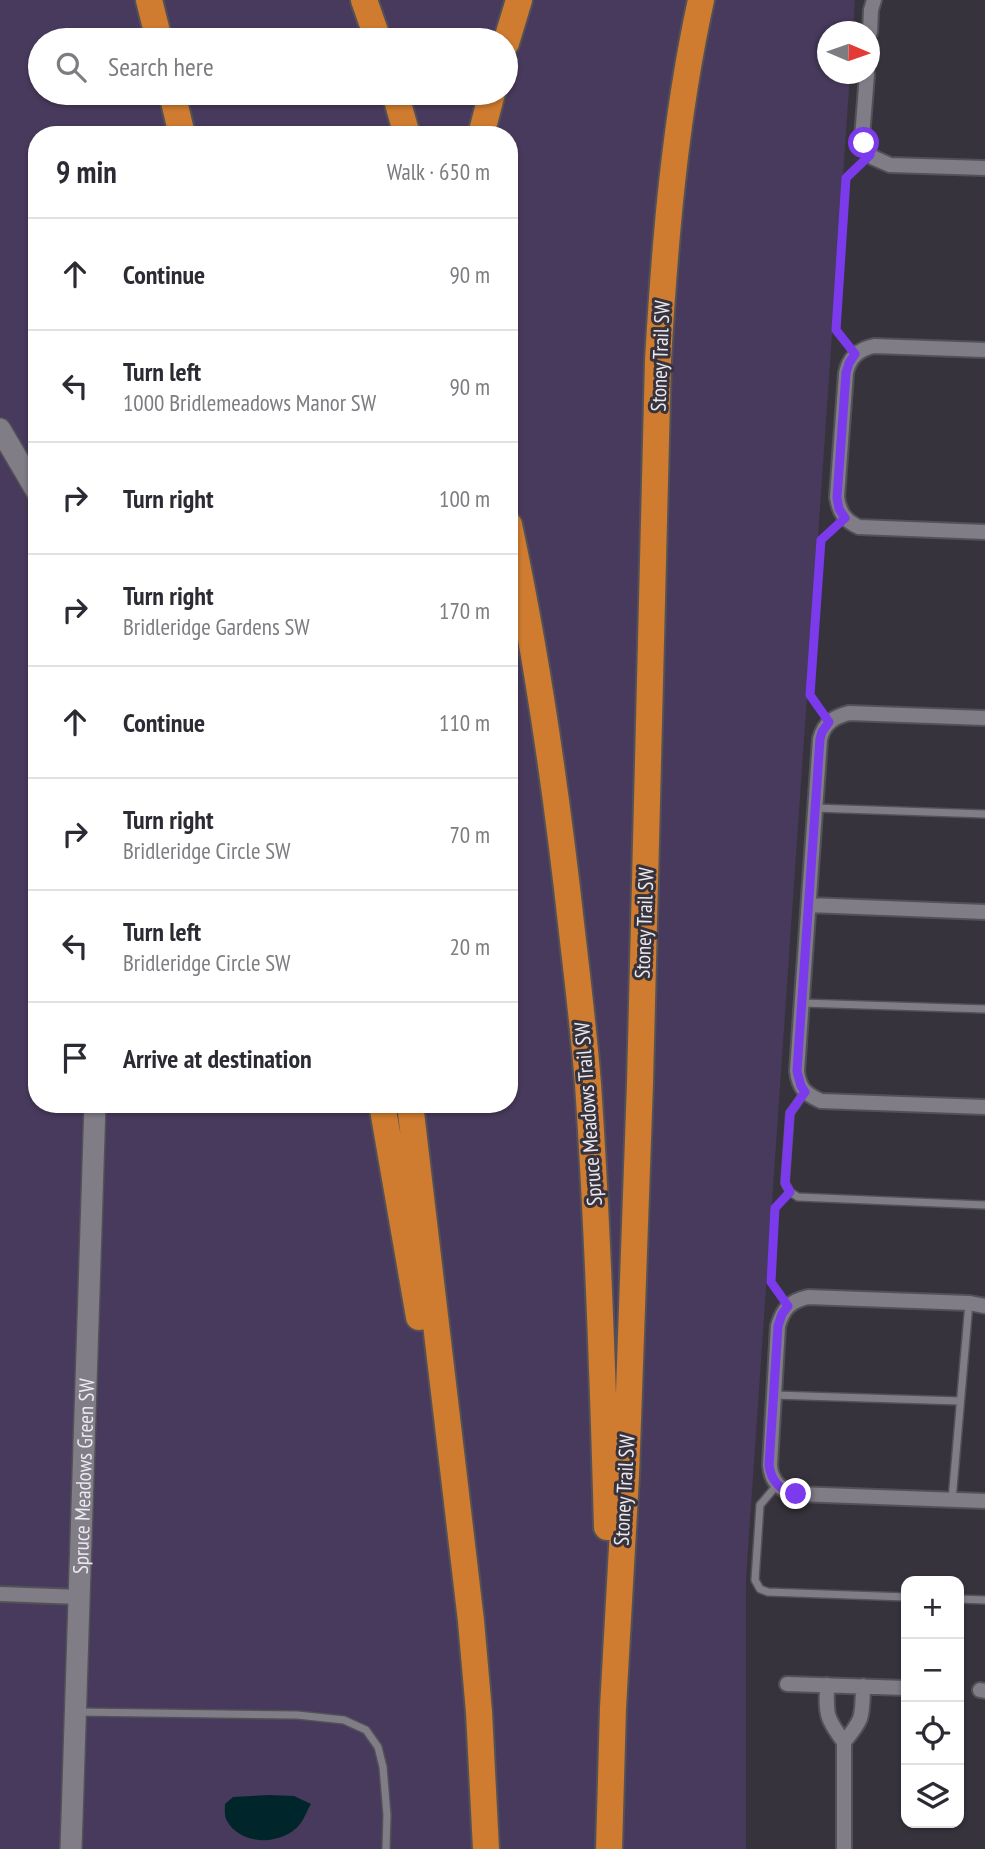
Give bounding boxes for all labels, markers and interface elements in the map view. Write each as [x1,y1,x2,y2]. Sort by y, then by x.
north arrow [817,21,880,84]
search box [28,28,518,105]
icon: search [52,48,90,86]
text: Search here [108,50,214,83]
route start [848,127,879,158]
text: 9 min [56,152,117,191]
text: Walk · 650 m [387,157,490,186]
icon: ahead [56,255,94,293]
text: Continue [123,258,205,291]
text: 90 m [449,260,490,289]
street label: Stoney Trail SW [645,300,675,412]
text: Turn left [123,355,201,388]
icon: left [56,367,94,405]
text: 90 m [449,372,490,401]
text: 1000 Bridlemeadows Manor SW [123,388,376,417]
icon: right [56,479,94,517]
text: Turn right [123,482,214,515]
text: 100 m [439,484,490,513]
text: Turn right [123,579,214,612]
icon: right [56,591,94,629]
text: 170 m [439,596,490,625]
text: Bridleridge Gardens SW [123,612,310,641]
icon: ahead [56,703,94,741]
text: Continue [123,706,205,739]
text: 110 m [439,708,490,737]
text: Turn right [123,803,214,836]
icon: right [56,815,94,853]
text: 70 m [449,820,490,849]
text: Bridleridge Circle SW [123,836,291,865]
street label: Stoney Trail SW [629,867,659,979]
text: Turn left [123,915,201,948]
icon: left [56,927,94,965]
text: 20 m [449,932,490,961]
text: Bridleridge Circle SW [123,948,291,977]
street label: Spruce Meadows Trail SW [568,1021,608,1207]
icon: arrive [56,1039,94,1077]
text: Arrive at destination [123,1042,312,1075]
street label: Spruce Meadows Green SW [66,1378,100,1574]
street label: Stoney Trail SW [608,1434,640,1546]
route end [780,1478,811,1509]
map controls [901,1576,964,1828]
button: + [901,1576,964,1639]
button: − [901,1639,964,1702]
button: locate [901,1702,964,1765]
button: layers [901,1765,964,1828]

